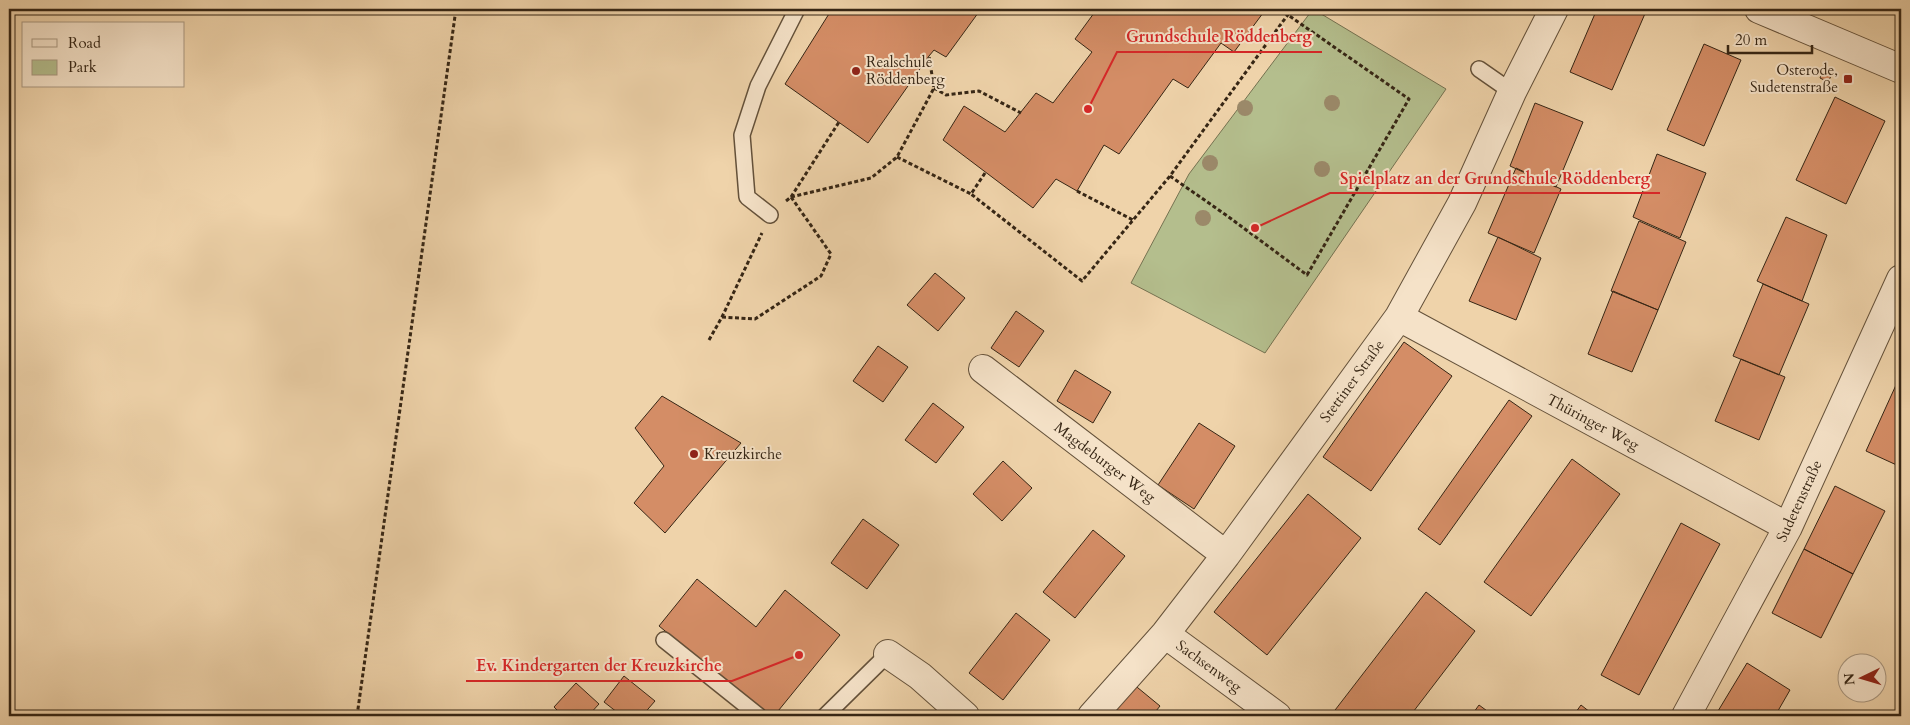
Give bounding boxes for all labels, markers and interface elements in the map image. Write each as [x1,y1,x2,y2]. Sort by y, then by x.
callout: Grundschule Röddenberg [1117,21,1322,52]
legend [22,22,185,88]
scale bar [1728,22,1811,54]
text: Grundschule Röddenberg [1126,26,1312,48]
text: 20 m [1735,30,1767,50]
text: Road [68,33,101,53]
place label: Realschule Röddenberg [866,52,945,89]
text: Park [68,57,97,77]
place label: Osterode, Sudetenstraße [1750,60,1838,97]
marker: Realschule Röddenberg [850,65,862,77]
marker: Osterode, Sudetenstraße [1842,73,1854,85]
callout: Spielplatz an der Grundschule Röddenberg [1330,162,1660,193]
text: Spielplatz an der Grundschule Röddenberg [1340,168,1650,190]
street label: Stettiner Straße [1315,336,1389,426]
street label: Thüringer Weg [1543,389,1643,455]
street label: Magdeburger Weg [1050,417,1160,507]
place label: Kreuzkirche [704,444,782,464]
marker: Kreuzkirche [688,448,700,460]
street label: Sudetenstraße [1771,457,1827,545]
street label: Sachsenweg [1172,635,1246,697]
callout: Ev. Kindergarten der Kreuzkirche [466,650,732,681]
north arrow [1838,652,1888,702]
text: Ev. Kindergarten der Kreuzkirche [476,655,722,677]
text: N [1840,672,1860,686]

